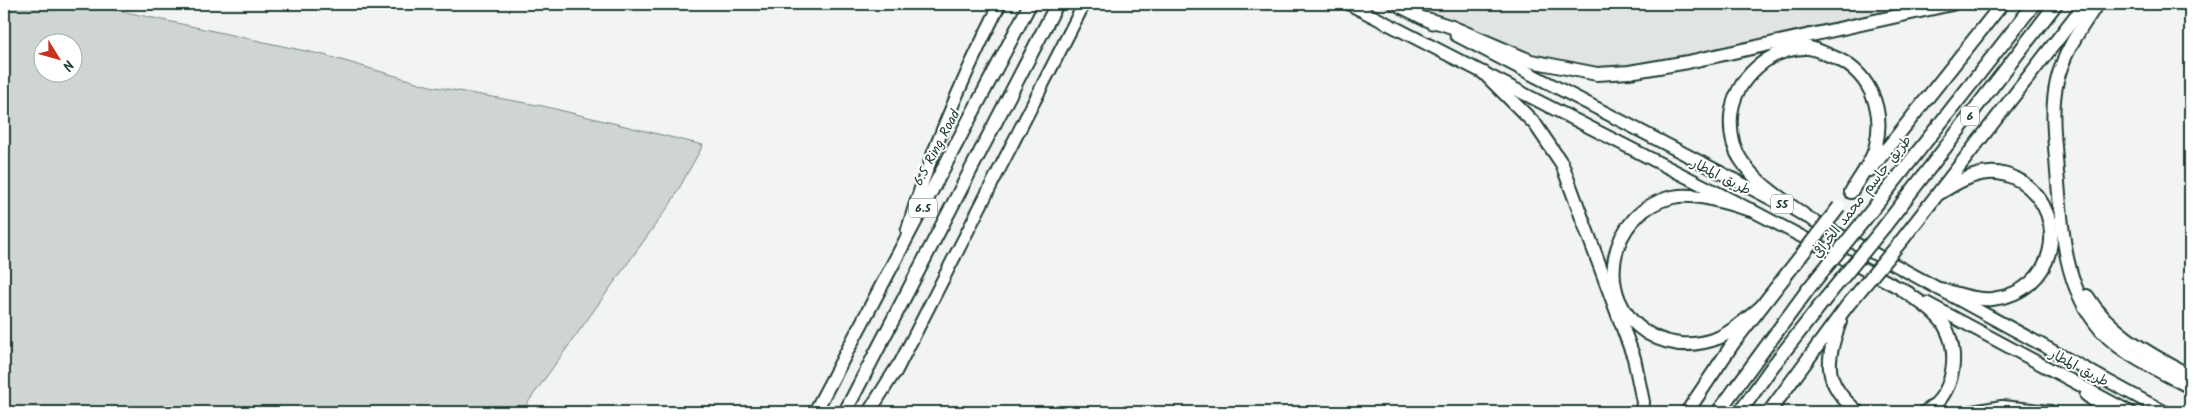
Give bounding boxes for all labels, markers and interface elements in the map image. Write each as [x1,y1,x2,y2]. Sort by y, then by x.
north arrow [32,32,82,82]
text: N [56,55,79,75]
street label: 6.5 Ring Road [908,105,967,190]
road number: 6 [1961,106,1979,125]
street label: طريق جاسم محمد الخرافي [1807,131,1917,263]
street label: طريق المطار [1686,152,1755,201]
road number: 55 [1771,194,1793,213]
road number: 6.5 [909,198,937,218]
street label: طريق المطار [2045,343,2113,393]

